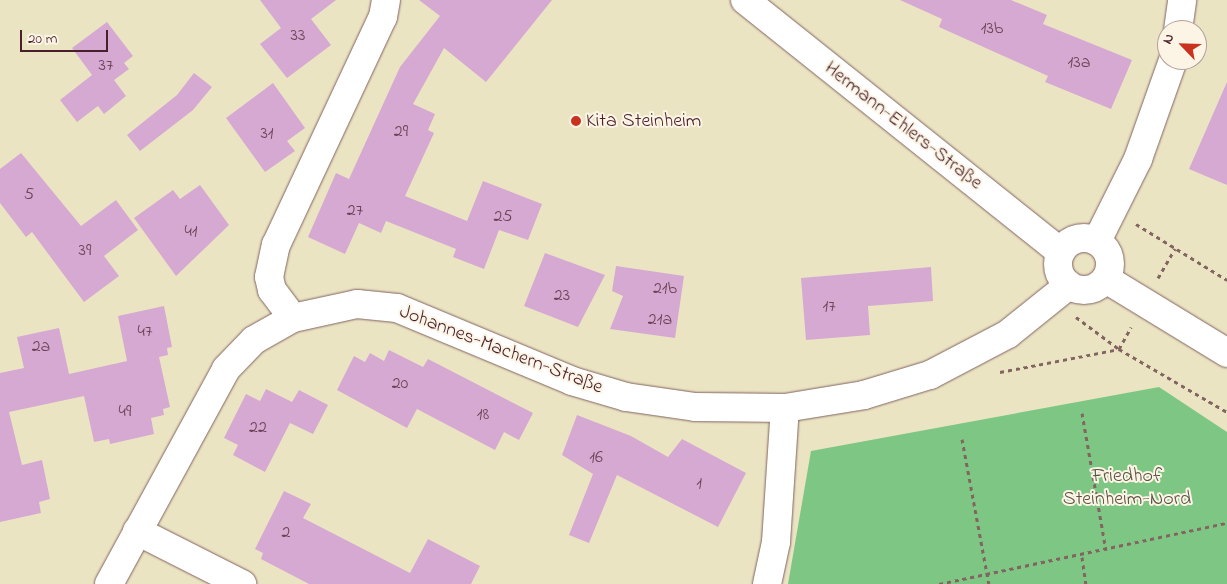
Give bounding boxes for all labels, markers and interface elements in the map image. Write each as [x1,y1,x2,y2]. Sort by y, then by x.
house number: 13b [981,18,1003,40]
scale bar [22,20,110,52]
north arrow [1157,20,1207,70]
house number: 33 [291,25,305,47]
text: 20 m [28,28,57,50]
text: N [1157,31,1180,48]
house number: 13a [1068,52,1090,74]
house number: 37 [99,55,113,77]
street label: Hermann-Ehlers-Straße [819,57,987,195]
place label: Kita Steinheim [586,109,701,133]
marker: Kita Steinheim [570,115,582,127]
house number: 29 [394,121,408,143]
house number: 31 [260,123,274,145]
house number: 5 [24,184,34,206]
house number: 27 [347,200,363,222]
house number: 25 [493,206,513,228]
house number: 41 [184,221,198,243]
house number: 39 [79,240,91,262]
house number: 21b [653,278,677,300]
house number: 23 [554,285,570,307]
house number: 17 [822,296,836,318]
street label: Johannes-Machern-Straße [396,300,606,400]
house number: 21a [648,309,672,331]
house number: 47 [138,321,152,343]
house number: 2a [32,336,50,358]
house number: 20 [392,373,408,395]
house number: 49 [119,401,131,423]
house number: 18 [477,404,489,426]
house number: 22 [249,417,267,439]
house number: 16 [589,447,603,469]
park label: Friedhof Steinheim-Nord [1063,465,1191,512]
house number: 1 [696,473,702,495]
house number: 2 [282,522,290,544]

